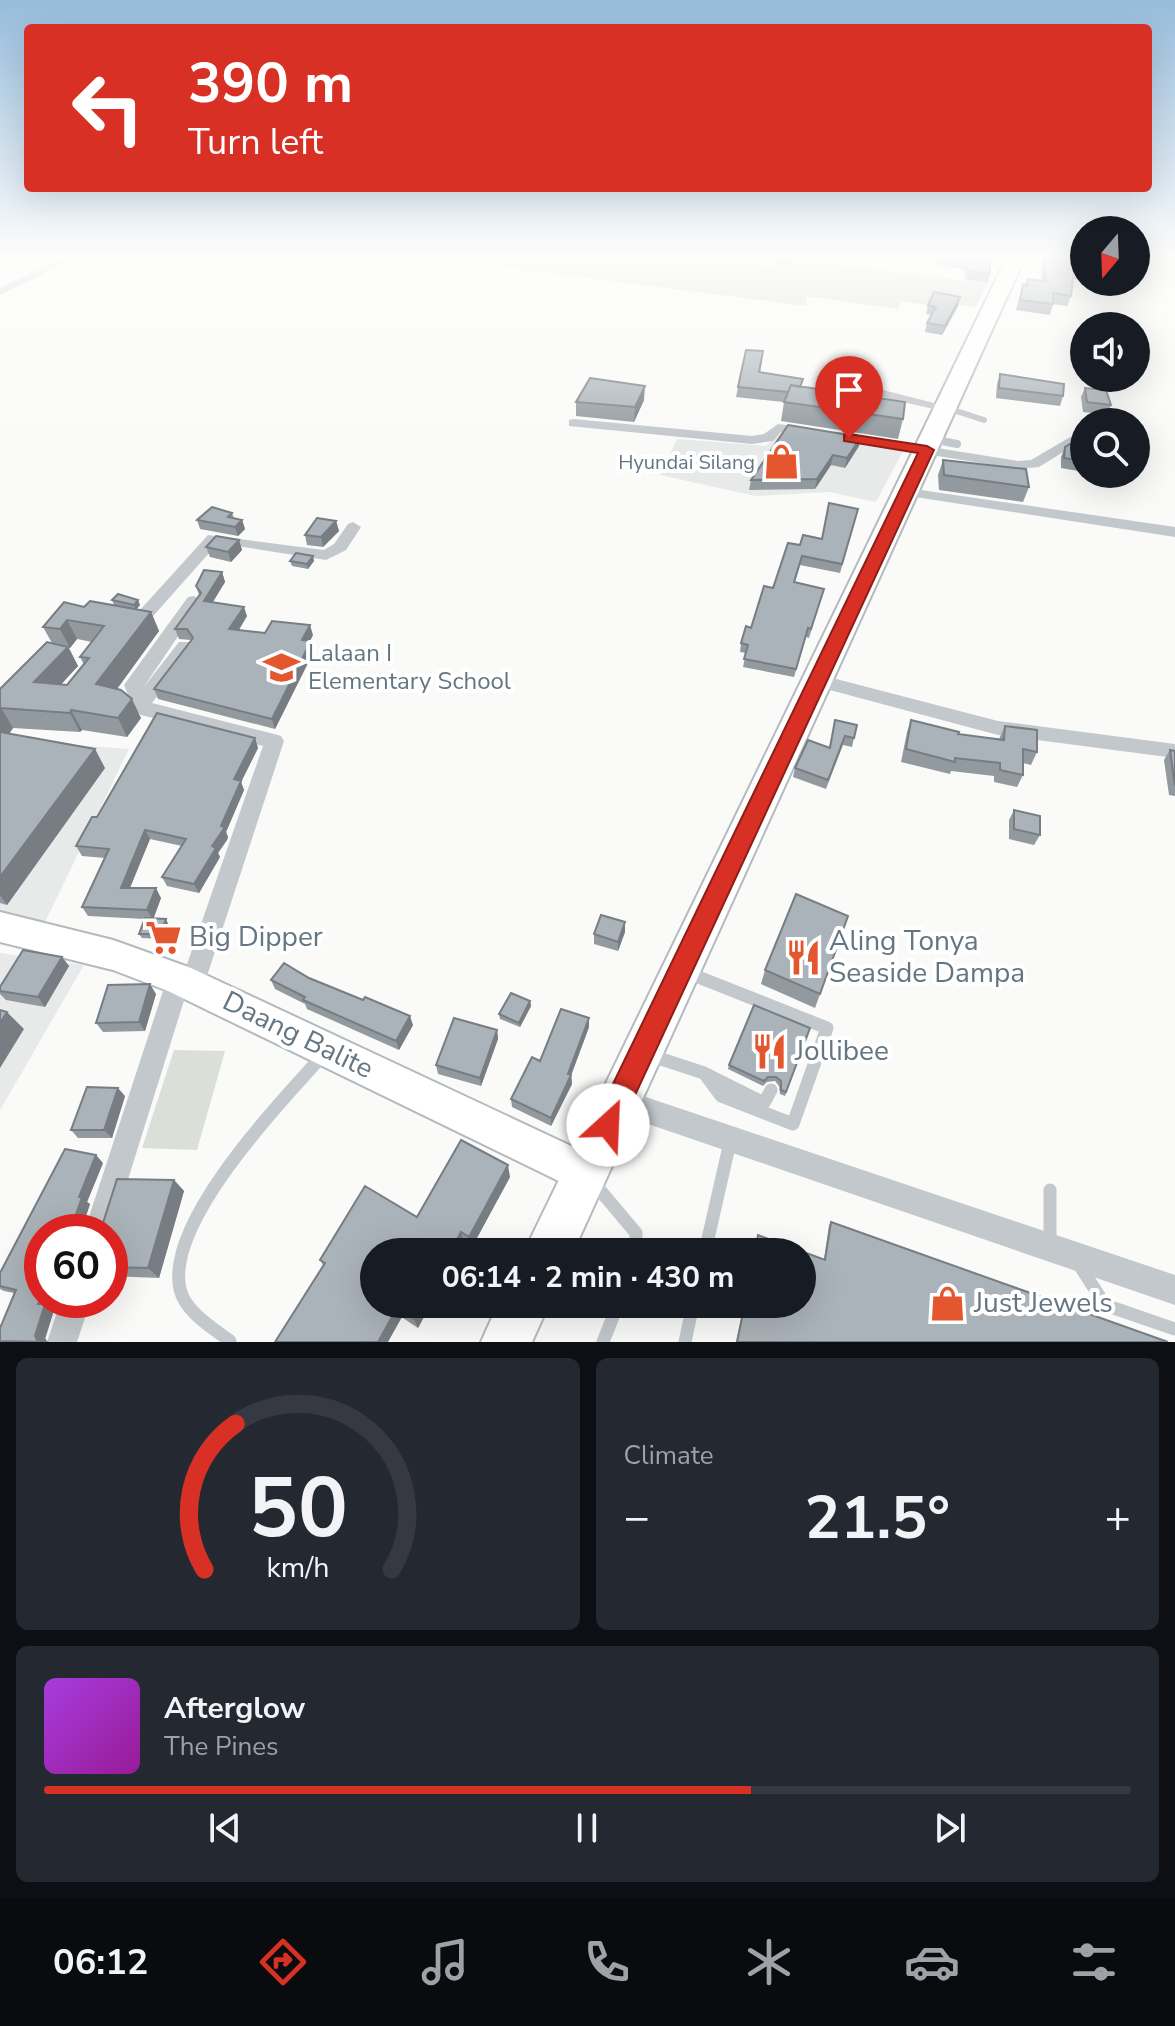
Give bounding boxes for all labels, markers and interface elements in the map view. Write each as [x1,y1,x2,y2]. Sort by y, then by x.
text: 390 m [188,45,353,122]
icon: left [56,56,160,160]
text: Turn left [188,118,323,167]
north arrow [1070,216,1150,296]
map controls [1070,216,1150,488]
button: sound [1070,312,1150,392]
pin [815,356,883,438]
icon: arrive [827,368,871,412]
button: search [1070,408,1150,488]
shop icon: Hyundai Silang [762,443,800,481]
place label: Hyundai Silang [618,449,755,476]
place label: Lalaan I Elementary School [308,637,511,697]
school or university icon: Lalaan I Elementary School [263,648,301,686]
supermarket icon: Big Dipper [144,918,182,956]
place label: Big Dipper [189,918,323,956]
place label: Aling Tonya Seaside Dampa [829,922,1025,992]
restaurant icon: Aling Tonya Seaside Dampa [784,938,822,976]
street label: Daang Balite [216,982,380,1088]
restaurant icon: Jollibee [750,1032,788,1070]
place label: Jollibee [794,1032,889,1070]
position arrow [566,1083,650,1167]
speed limit sign: 60 [24,1214,128,1318]
text: 06:14 · 2 min · 430 m [442,1257,734,1298]
shop icon: Just Jewels [929,1284,967,1322]
place label: Just Jewels [973,1284,1113,1322]
text: Climate [624,1438,714,1473]
text: 50 [248,1452,348,1565]
text: 21.5° [804,1477,950,1559]
text: − [624,1488,650,1548]
text: + [1105,1488,1131,1548]
text: km/h [266,1548,329,1587]
text: Afterglow [164,1688,305,1729]
text: The Pines [164,1729,279,1764]
icon: previous [203,1806,247,1850]
icon: pause [565,1806,609,1850]
icon: next [928,1806,972,1850]
icon: directions [255,1934,311,1990]
icon: music [417,1934,473,1990]
icon: phone [579,1934,635,1990]
icon: climate [741,1934,797,1990]
icon: car [904,1934,960,1990]
icon: filters [1066,1934,1122,1990]
text: 06:12 [53,1938,148,1987]

